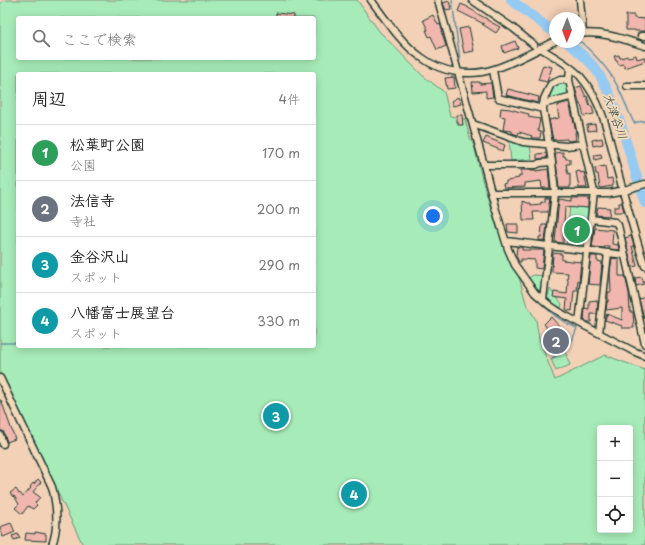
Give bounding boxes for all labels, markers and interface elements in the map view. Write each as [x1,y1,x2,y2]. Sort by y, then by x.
north arrow [549,12,585,48]
search box [16,16,316,60]
icon: search [30,27,52,49]
text: ここで検索 [62,27,137,50]
text: 周辺 [32,85,66,111]
text: 4件 [278,89,300,108]
water label: 大津谷川 [600,90,632,142]
text: 松葉町公園 [70,132,145,155]
text: 1 [42,143,48,162]
text: 170 m [262,143,300,162]
text: 公園 [70,155,96,174]
text: 法信寺 [70,188,115,211]
text: 2 [40,199,50,218]
text: 200 m [257,199,300,218]
your location [423,206,443,226]
text: 寺社 [70,211,96,230]
pin: 1 [564,215,590,245]
text: 金谷沢山 [70,244,130,267]
text: 3 [41,255,49,274]
text: 290 m [259,255,300,274]
text: スポット [70,267,122,286]
text: 八幡富士展望台 [70,300,175,323]
text: 4 [41,311,49,330]
text: 330 m [257,311,300,330]
text: スポット [70,323,122,342]
pin: 2 [543,326,569,356]
pin: 3 [263,401,289,431]
map controls [597,425,633,533]
button: + [597,425,633,461]
button: − [597,461,633,497]
pin: 4 [341,479,367,509]
button: locate [597,497,633,533]

